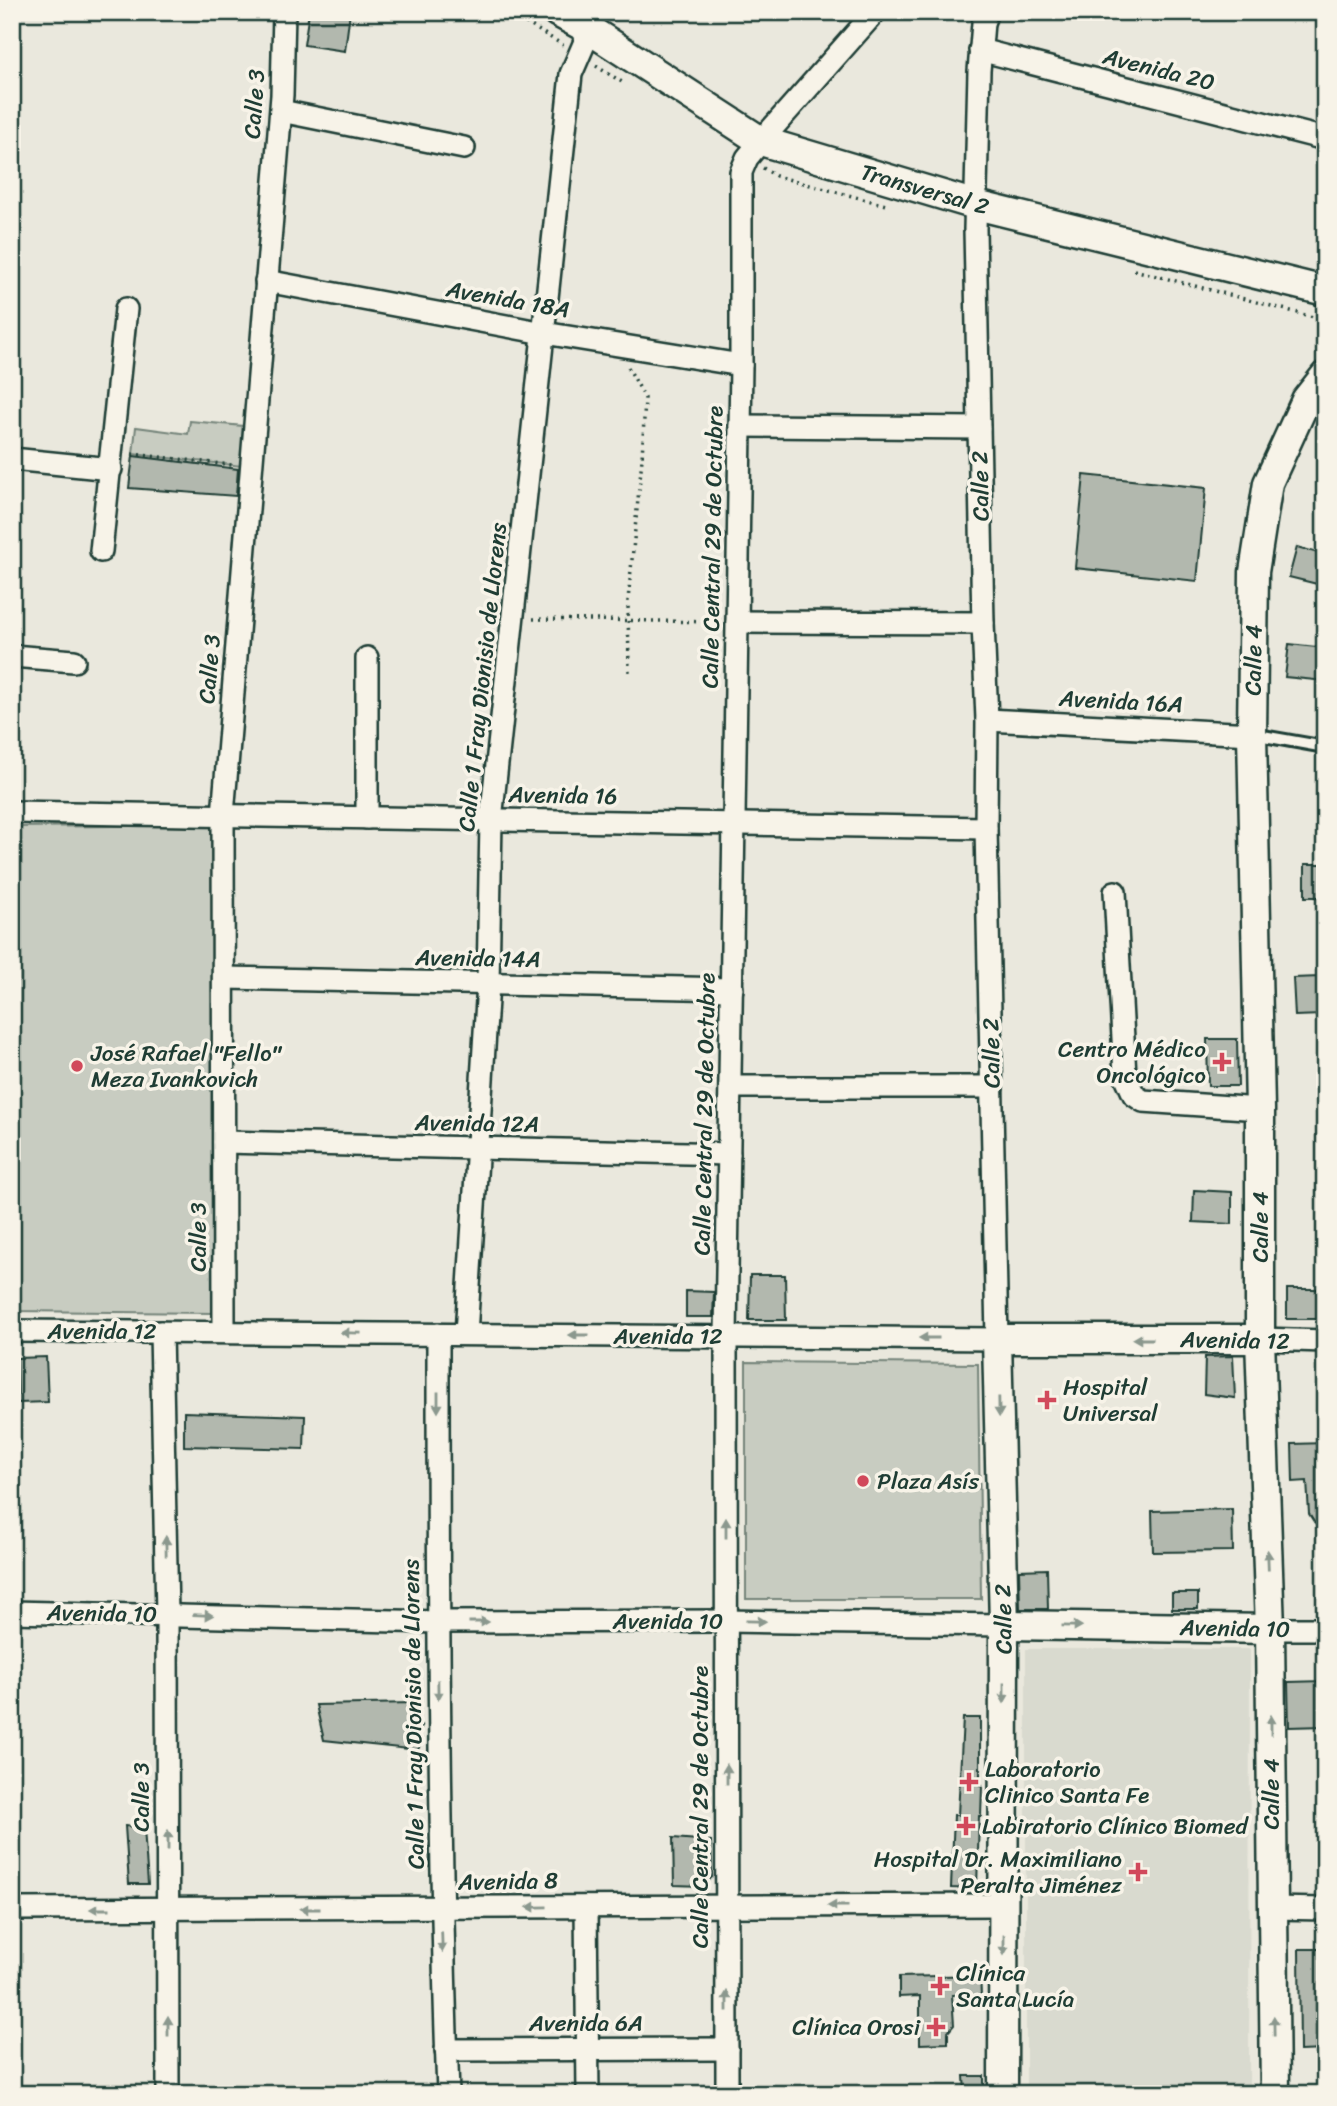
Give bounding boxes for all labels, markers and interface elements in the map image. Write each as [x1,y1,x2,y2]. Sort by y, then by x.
street label: Avenida 20 [1098,36,1219,103]
street label: Calle 3 [232,68,277,140]
street label: Transversal 2 [856,152,994,227]
street label: Avenida 18A [442,268,573,331]
street label: Calle Central 29 de Octubre [690,405,735,689]
street label: Calle 2 [959,451,1002,521]
street label: Calle 1 Fray Dionisio de Llorens [446,520,519,834]
street label: Calle 4 [1232,624,1275,696]
street label: Calle 3 [186,632,233,705]
street label: Avenida 16A [1057,678,1184,725]
street label: Avenida 16 [507,774,618,817]
street label: Avenida 14A [414,937,541,980]
street label: Calle Central 29 de Octubre [682,972,727,1256]
street label: Calle 2 [970,1018,1013,1088]
place label: Centro Médico Oncológico [1058,1029,1206,1096]
place label: José Rafael "Fello" Meza Ivankovich [90,1033,283,1100]
marker: Centro Médico Oncológico [1212,1052,1232,1072]
marker: José Rafael "Fello" Meza Ivankovich [69,1058,85,1074]
street label: Avenida 12A [414,1102,539,1145]
street label: Calle 4 [1240,1191,1281,1263]
street label: Calle 3 [178,1202,219,1272]
street label: Avenida 12 [46,1311,157,1352]
street label: Avenida 12 [612,1316,723,1357]
street label: Avenida 12 [1179,1319,1290,1362]
one-way arrow [340,1327,362,1339]
one-way arrow [567,1329,589,1341]
one-way arrow [917,1332,939,1344]
one-way arrow [1132,1333,1154,1345]
place label: Hospital Universal [1063,1367,1158,1434]
marker: Hospital Universal [1037,1390,1057,1410]
one-way arrow [432,1392,444,1414]
one-way arrow [993,1396,1004,1418]
place label: Plaza Asís [877,1461,979,1502]
marker: Plaza Asís [855,1473,871,1489]
one-way arrow [720,1517,732,1539]
one-way arrow [160,1534,171,1556]
one-way arrow [1262,1549,1274,1571]
street label: Calle 1 Fray Dionisio de Llorens [390,1558,437,1869]
street label: Calle 2 [982,1584,1025,1654]
street label: Avenida 10 [45,1592,158,1635]
street label: Avenida 10 [612,1601,723,1642]
street label: Avenida 10 [1178,1607,1291,1650]
one-way arrow [192,1609,214,1621]
one-way arrow [469,1616,491,1628]
one-way arrow [745,1616,767,1627]
one-way arrow [1061,1620,1083,1631]
street label: Calle Central 29 de Octubre [680,1666,721,1948]
one-way arrow [433,1679,444,1701]
one-way arrow [998,1682,1010,1704]
one-way arrow [1265,1713,1277,1735]
place label: Laboratorio Clinico Santa Fe [985,1749,1149,1816]
street label: Calle 4 [1251,1758,1292,1830]
street label: Calle 3 [121,1762,162,1832]
one-way arrow [721,1762,733,1784]
marker: Laboratorio Clinico Santa Fe [959,1772,979,1792]
place label: Labiratorio Clínico Biomed [982,1806,1249,1847]
marker: Labiratorio Clínico Biomed [956,1816,976,1836]
one-way arrow [162,1829,174,1851]
place label: Hospital Dr. Maximiliano Peralta Jiménez [874,1839,1122,1906]
street label: Avenida 8 [457,1860,558,1903]
marker: Hospital Dr. Maximiliano Peralta Jiménez [1128,1862,1148,1882]
one-way arrow [827,1900,849,1912]
one-way arrow [526,1902,548,1913]
one-way arrow [88,1903,110,1915]
one-way arrow [299,1903,321,1915]
one-way arrow [437,1931,448,1953]
one-way arrow [999,1934,1010,1956]
place label: Clínica Santa Lucía [956,1953,1074,2020]
marker: Clínica Santa Lucía [930,1976,950,1996]
one-way arrow [721,1990,733,2012]
street label: Avenida 6A [528,2003,643,2044]
place label: Clínica Orosi [792,2007,921,2048]
one-way arrow [162,2014,174,2036]
one-way arrow [1268,2014,1279,2036]
marker: Clínica Orosi [926,2017,946,2037]

